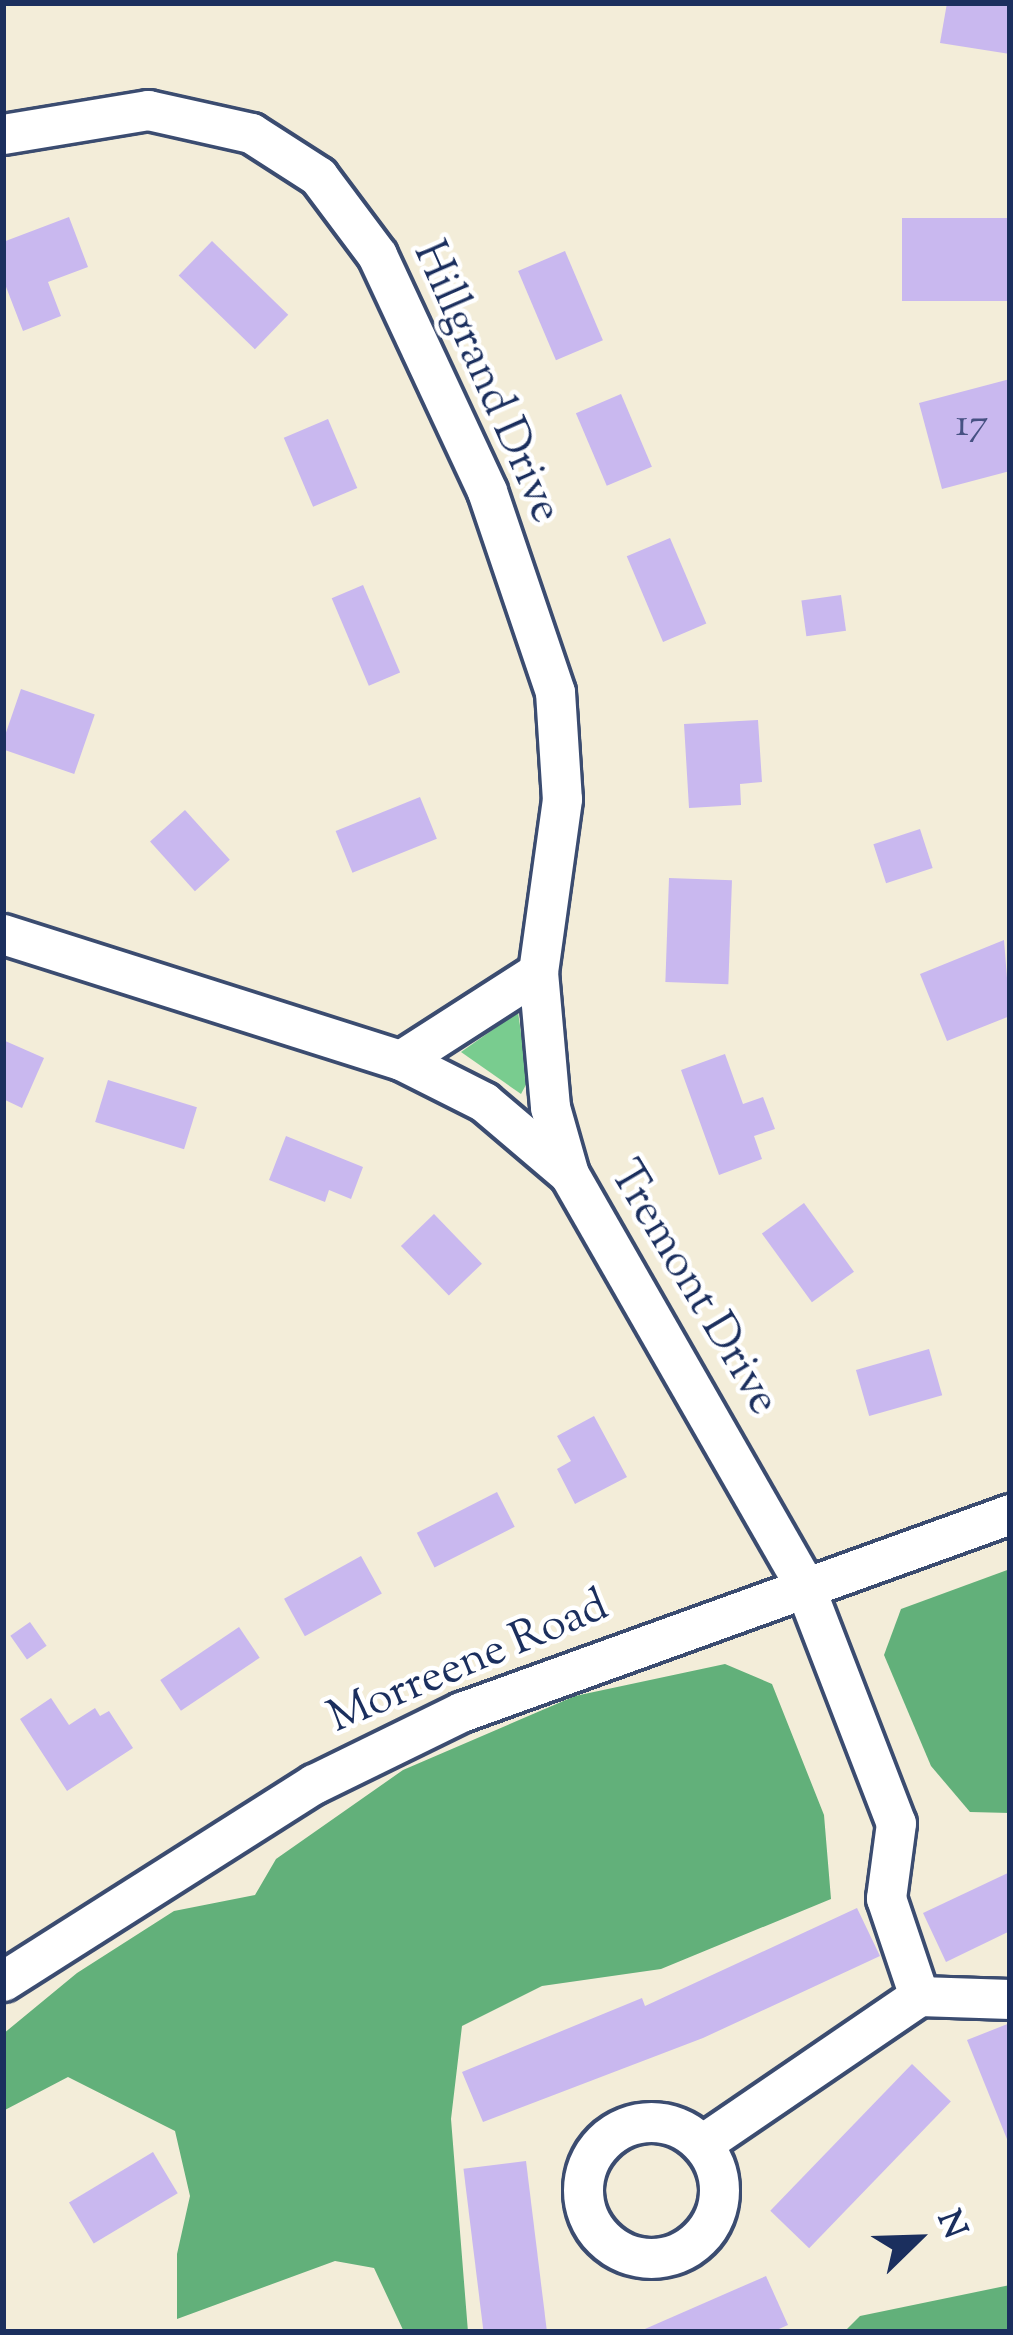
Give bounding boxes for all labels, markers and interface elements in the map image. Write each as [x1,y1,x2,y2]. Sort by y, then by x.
street label: Hillgrand Drive [399,234,571,532]
house number: 17 [956,403,988,449]
street label: Tremont Drive [595,1152,789,1426]
street label: Morreene Road [321,1581,617,1747]
north arrow [857,2179,977,2299]
text: N [923,2203,977,2246]

